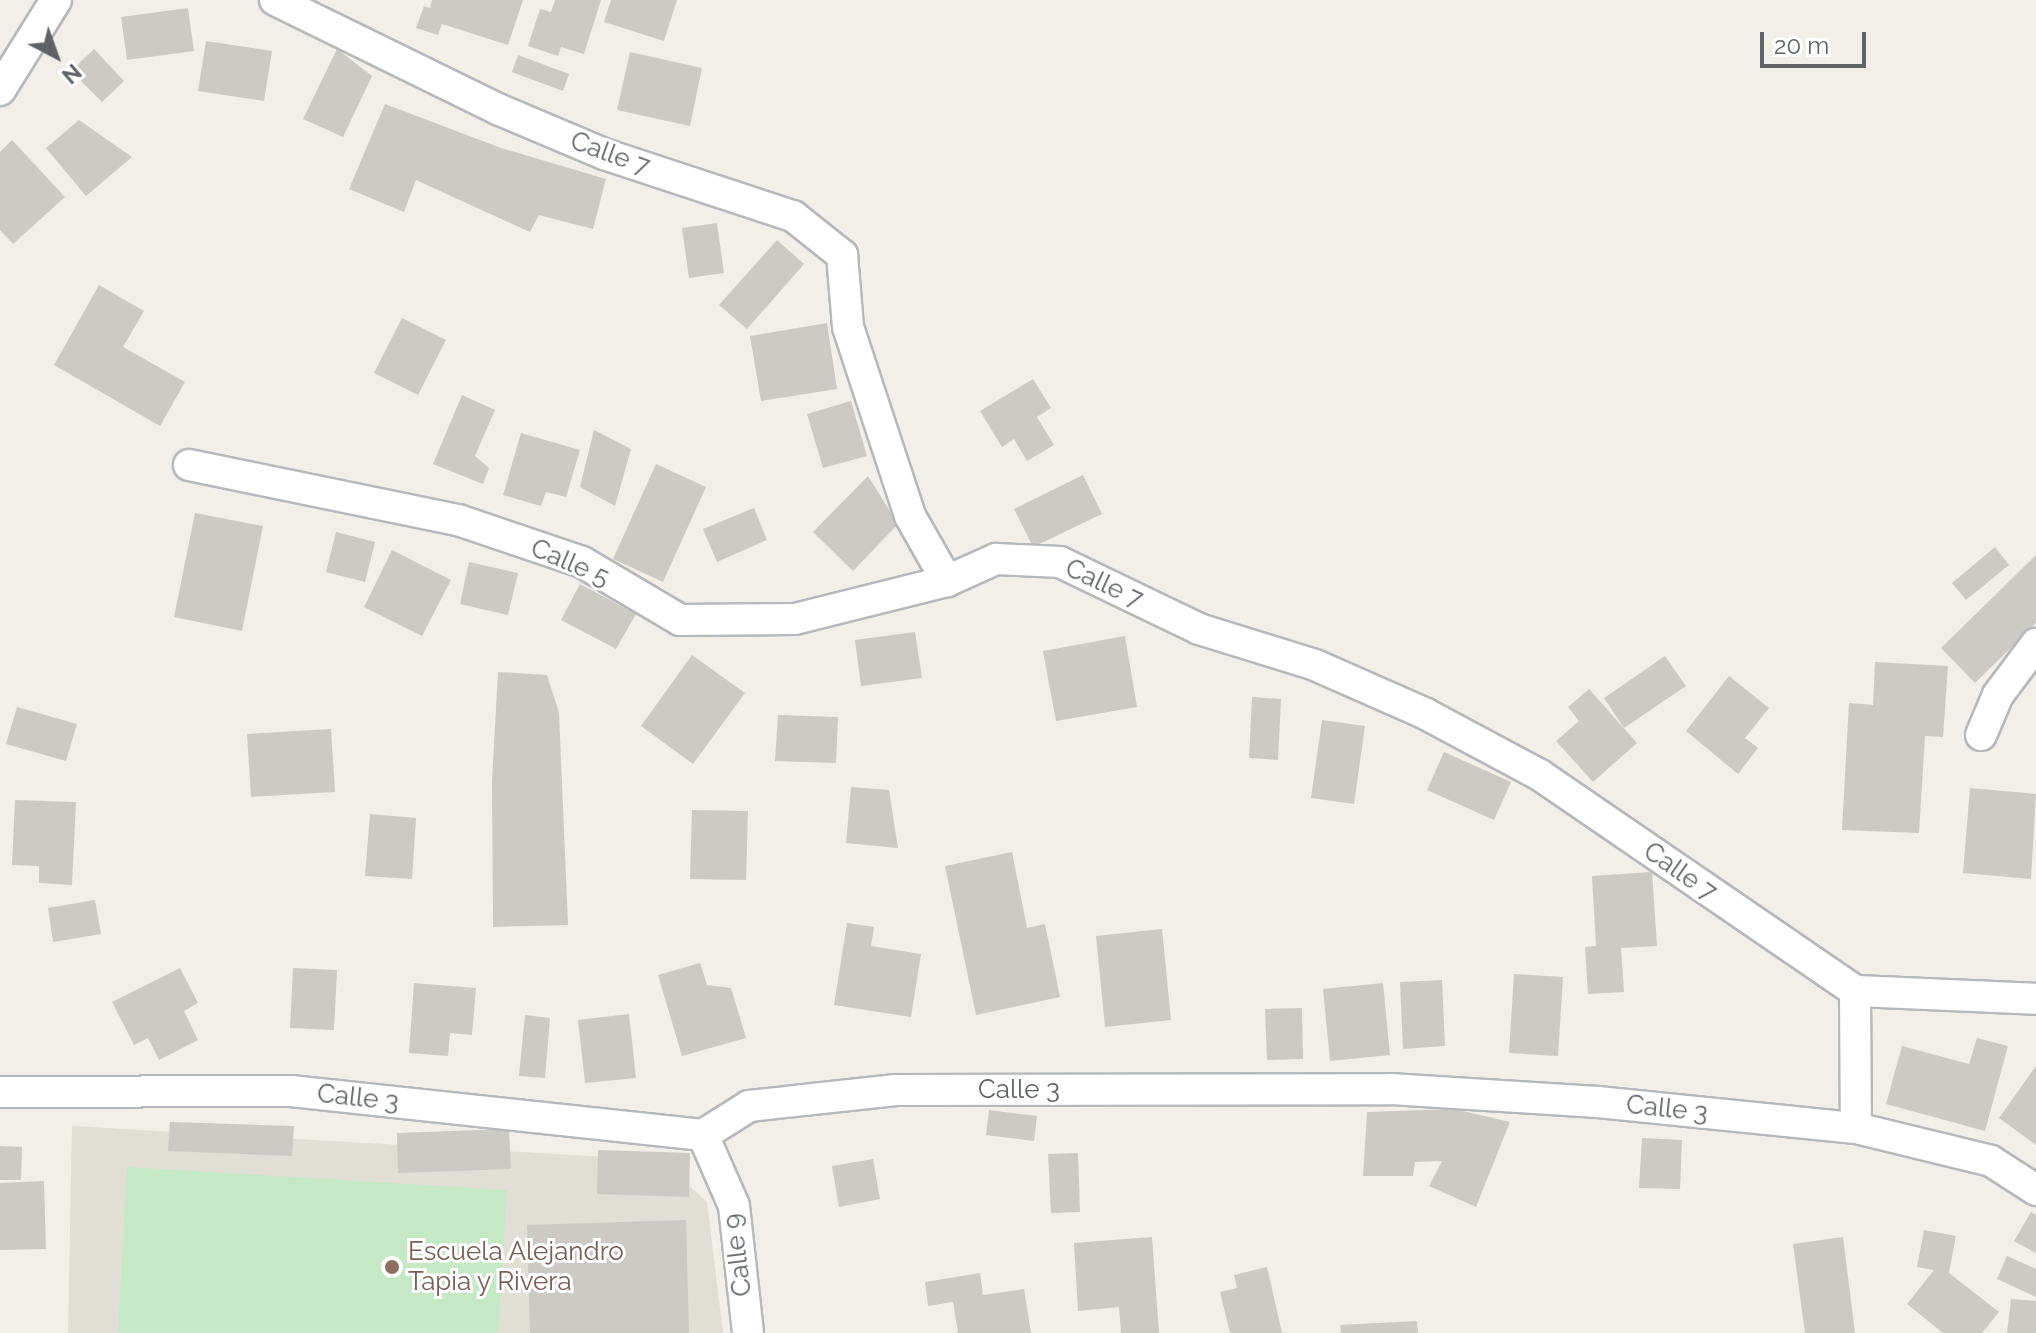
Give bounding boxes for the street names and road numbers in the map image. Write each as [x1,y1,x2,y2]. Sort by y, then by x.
street label: Calle 7 [566,125,654,183]
street label: Calle 5 [526,533,614,593]
street label: Calle 7 [1060,553,1148,615]
street label: Calle 7 [1637,836,1723,908]
street label: Calle 3 [978,1074,1060,1106]
street label: Calle 3 [316,1078,400,1118]
street label: Calle 3 [1625,1089,1709,1129]
street label: Calle 9 [717,1212,759,1298]

